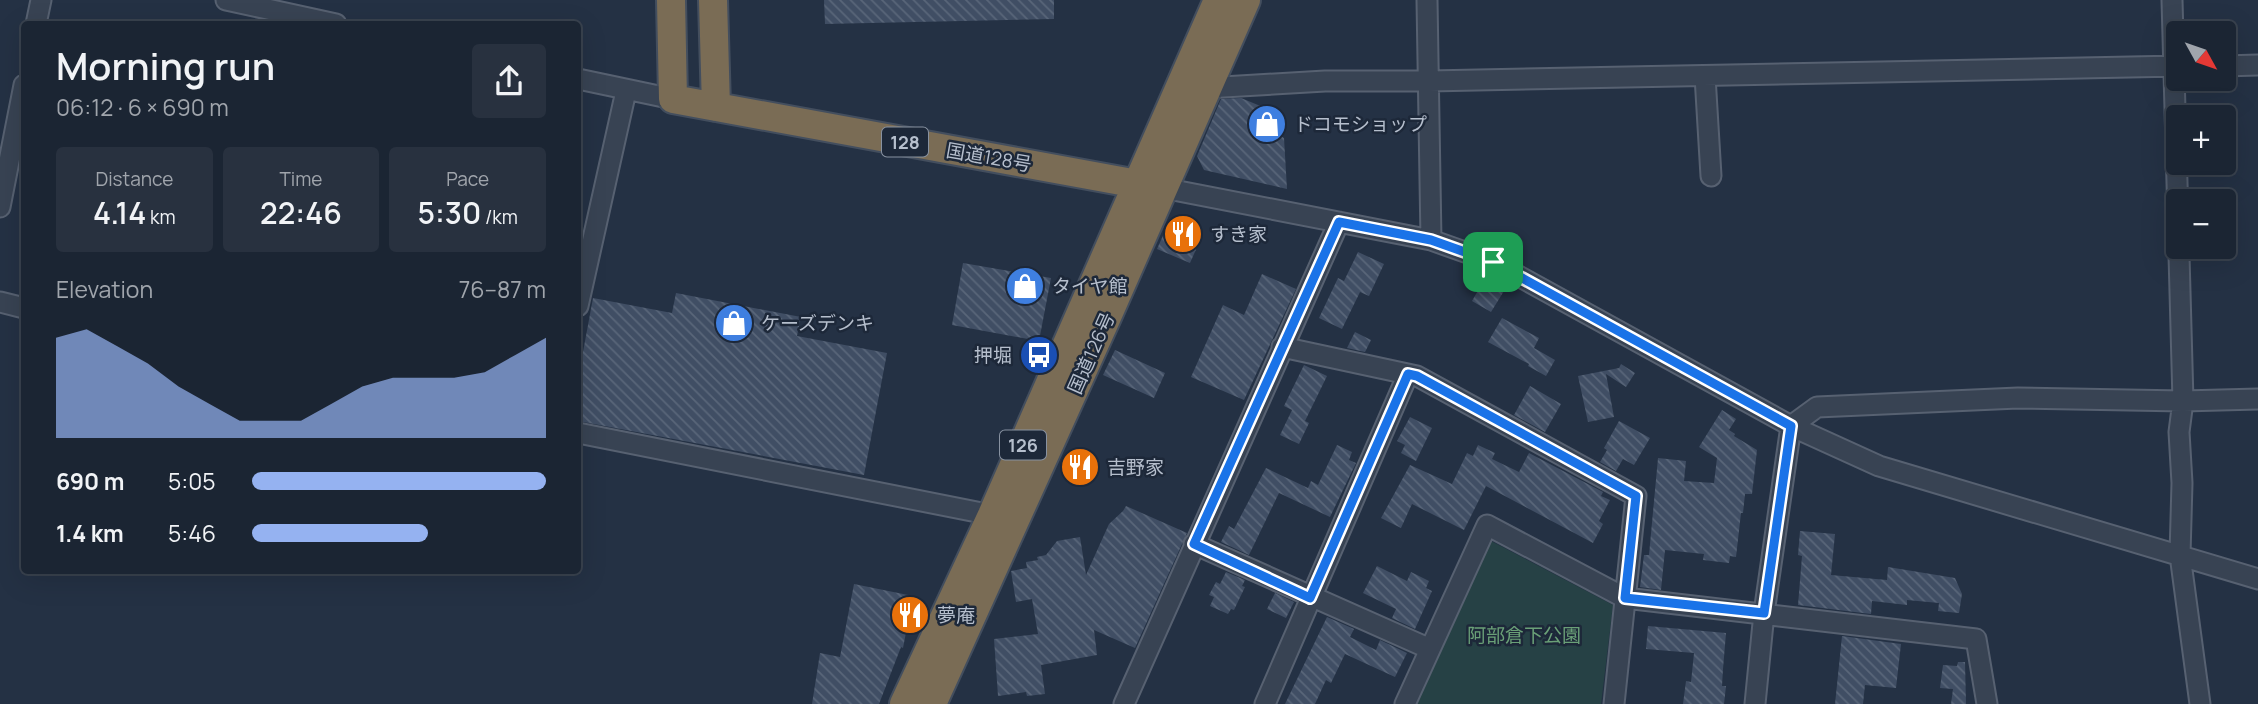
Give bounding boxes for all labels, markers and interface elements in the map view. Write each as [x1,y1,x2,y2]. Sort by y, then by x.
north arrow [2166,21,2236,91]
map controls [2166,21,2236,259]
text: Morning run [56,39,275,91]
button: share [472,44,546,118]
text: 06:12 · 6 × 690 m [56,91,229,123]
shop icon: ドコモショップ [1246,103,1288,145]
button: + [2166,105,2236,175]
place label: ドコモショップ [1294,111,1427,137]
road number: 128 [882,127,928,156]
street label: 国道128号 [944,137,1034,177]
text: Distance [95,166,173,192]
text: Time [280,166,322,192]
text: Pace [446,166,489,192]
button: − [2166,189,2236,259]
text: 4.14 [93,192,146,233]
text: 22:46 [260,192,342,233]
text: 5:30 [417,192,481,233]
text: km [146,204,176,230]
text: /km [481,204,518,230]
restaurant icon: すき家 [1162,213,1204,255]
place label: すき家 [1210,221,1267,247]
pin [1463,232,1523,292]
icon: arrive [1474,243,1512,281]
shop icon: タイヤ館 [1004,265,1046,307]
text: Elevation [56,273,153,305]
text: 76–87 m [459,273,546,305]
place label: タイヤ館 [1052,273,1127,299]
shop icon: ケーズデンキ [713,302,755,344]
street label: 国道126号 [1061,308,1121,398]
place label: ケーズデンキ [761,310,874,336]
bus stop icon: 押堀 [1018,334,1060,376]
place label: 押堀 [974,342,1012,368]
road number: 126 [1000,430,1046,460]
restaurant icon: 吉野家 [1059,446,1101,488]
place label: 吉野家 [1107,454,1164,480]
text: 690 m [56,465,124,497]
text: 5:05 [168,465,215,497]
text: 1.4 km [56,517,124,549]
text: 5:46 [168,517,216,549]
restaurant icon: 夢庵 [889,594,931,636]
place label: 夢庵 [937,602,975,628]
park label: 阿部倉下公園 [1467,622,1581,648]

